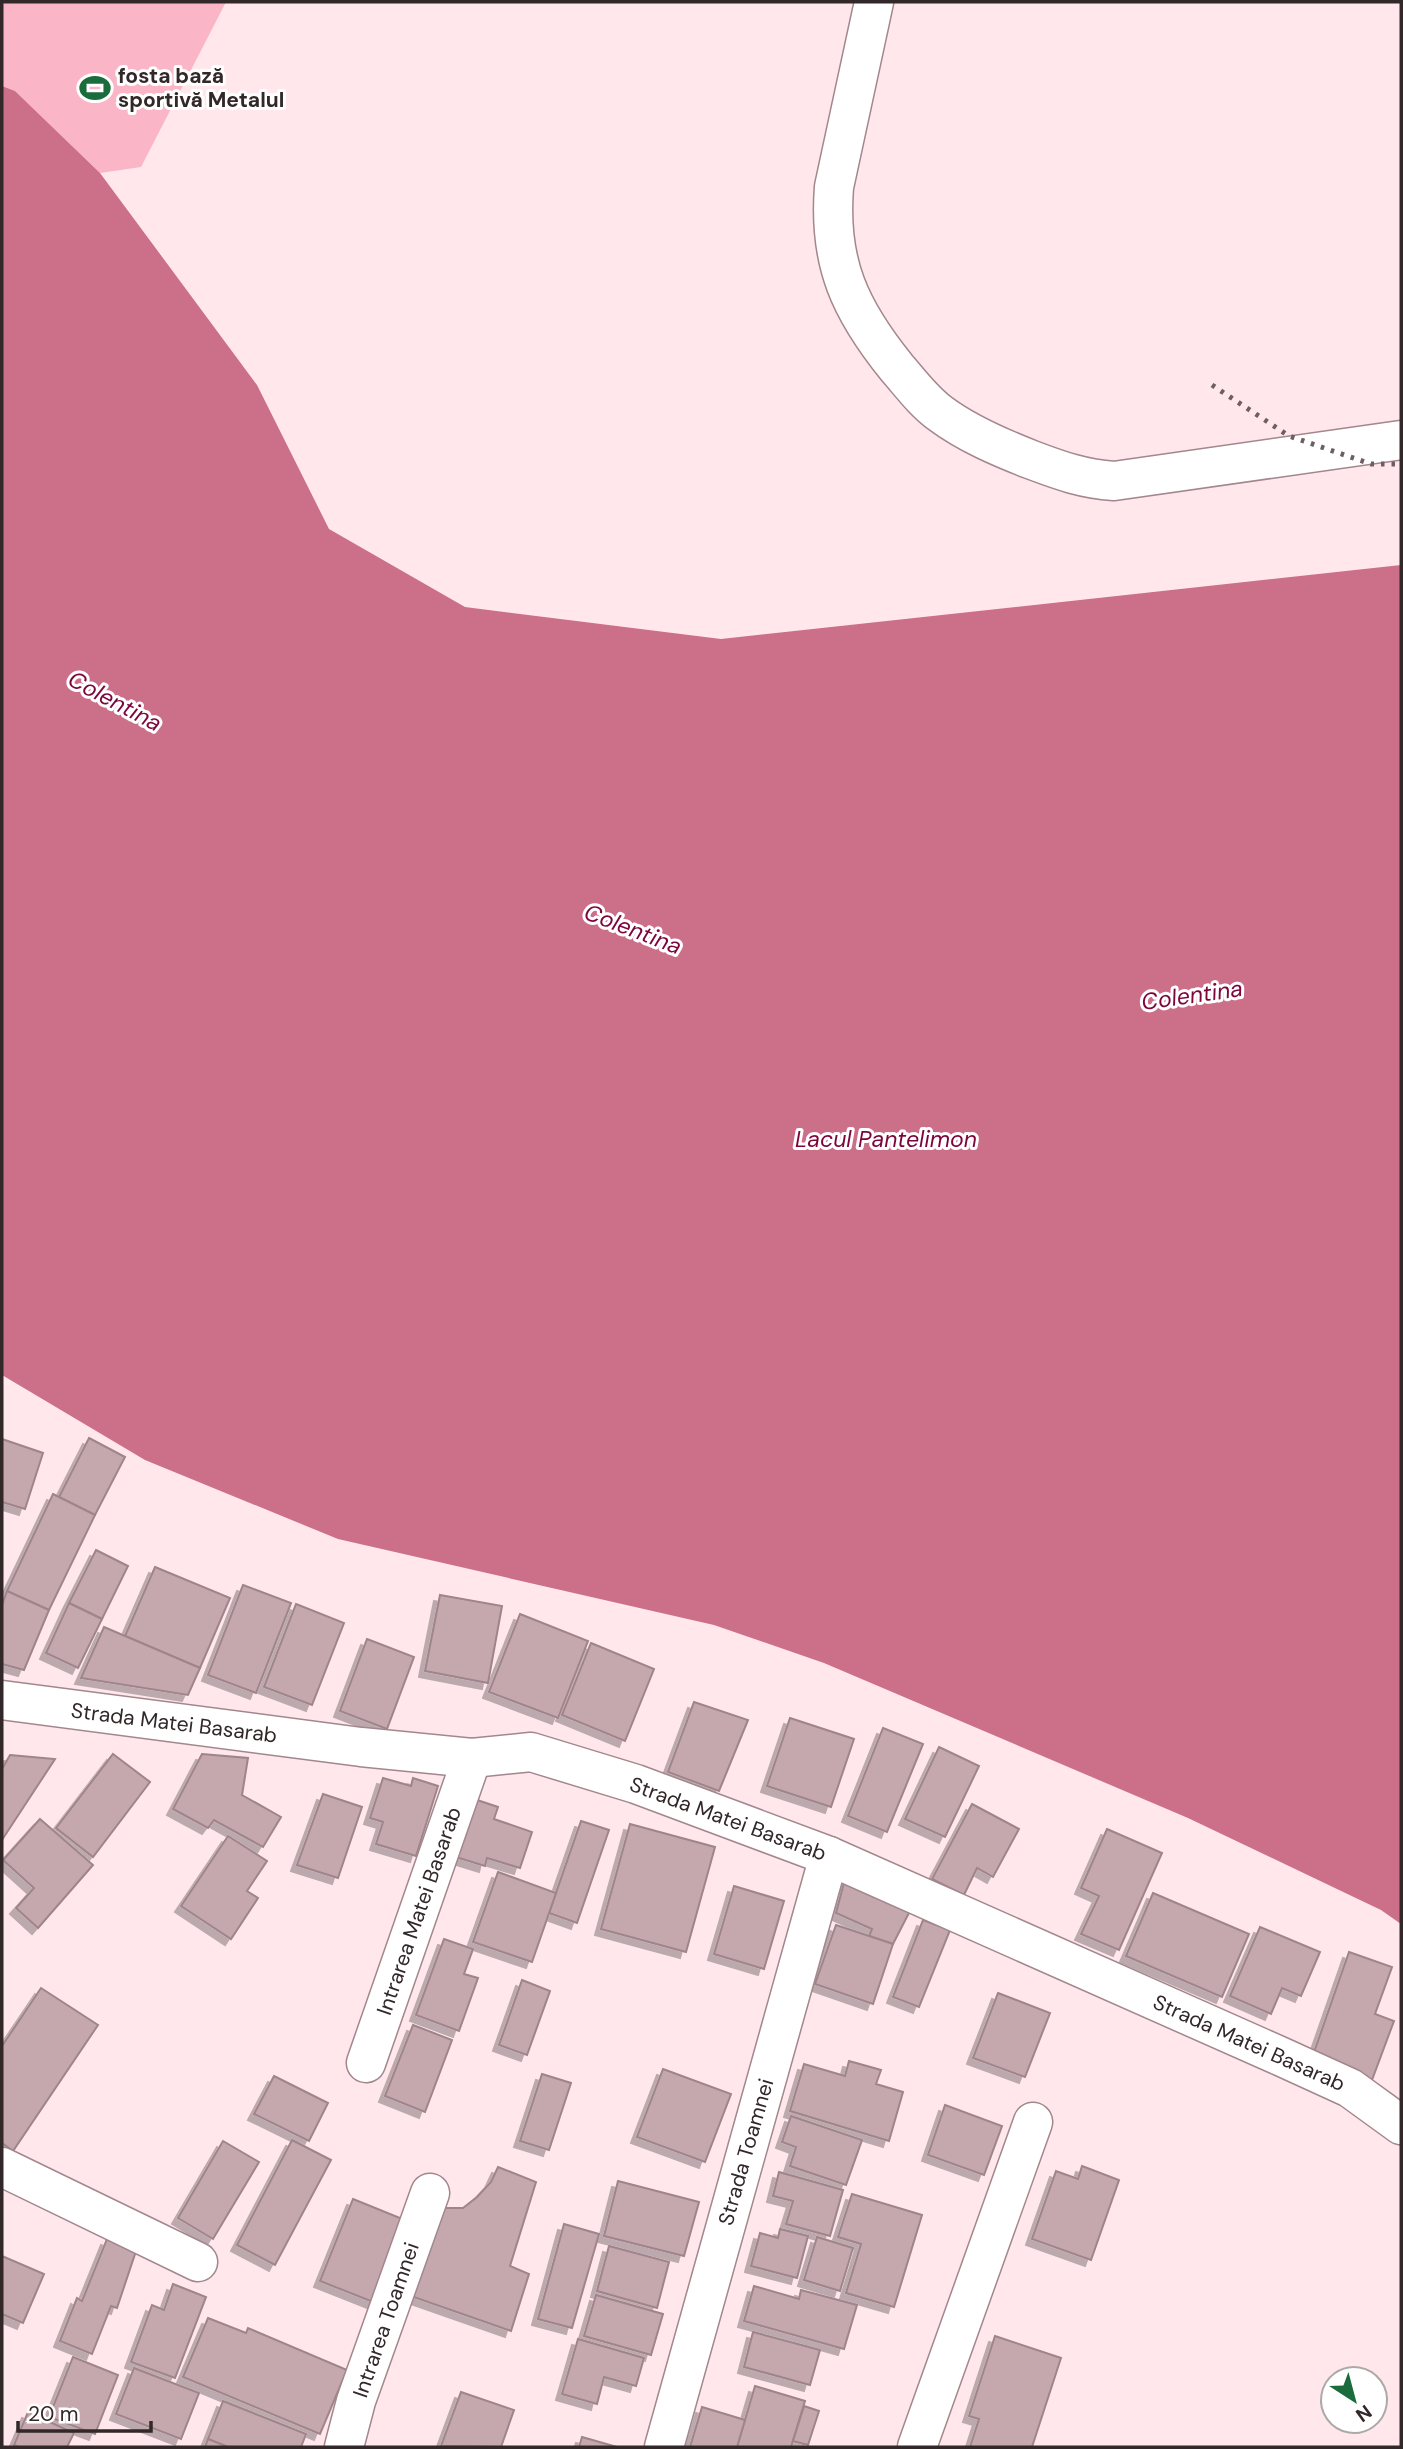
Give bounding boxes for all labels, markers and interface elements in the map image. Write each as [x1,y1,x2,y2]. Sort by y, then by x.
place label: fosta bază sportivă Metalul [118,62,284,114]
sports icon: fosta bază sportivă Metalul [78,71,112,105]
water label: Colentina [63,664,167,738]
water label: Colentina [580,897,686,961]
water label: Colentina [1139,973,1245,1017]
water label: Lacul Pantelimon [795,1124,977,1154]
street label: Strada Matei Basarab [69,1696,279,1750]
street label: Strada Matei Basarab [626,1770,830,1868]
street label: Intrarea Matei Basarab [370,1803,468,2019]
street label: Strada Matei Basarab [1149,1988,1349,2098]
street label: Strada Toamnei [712,2075,780,2229]
street label: Intrarea Toamnei [346,2239,426,2401]
north arrow [1319,2365,1389,2435]
scale bar [18,2390,150,2434]
text: N [1351,2399,1377,2428]
text: 20 m [28,2400,79,2428]

